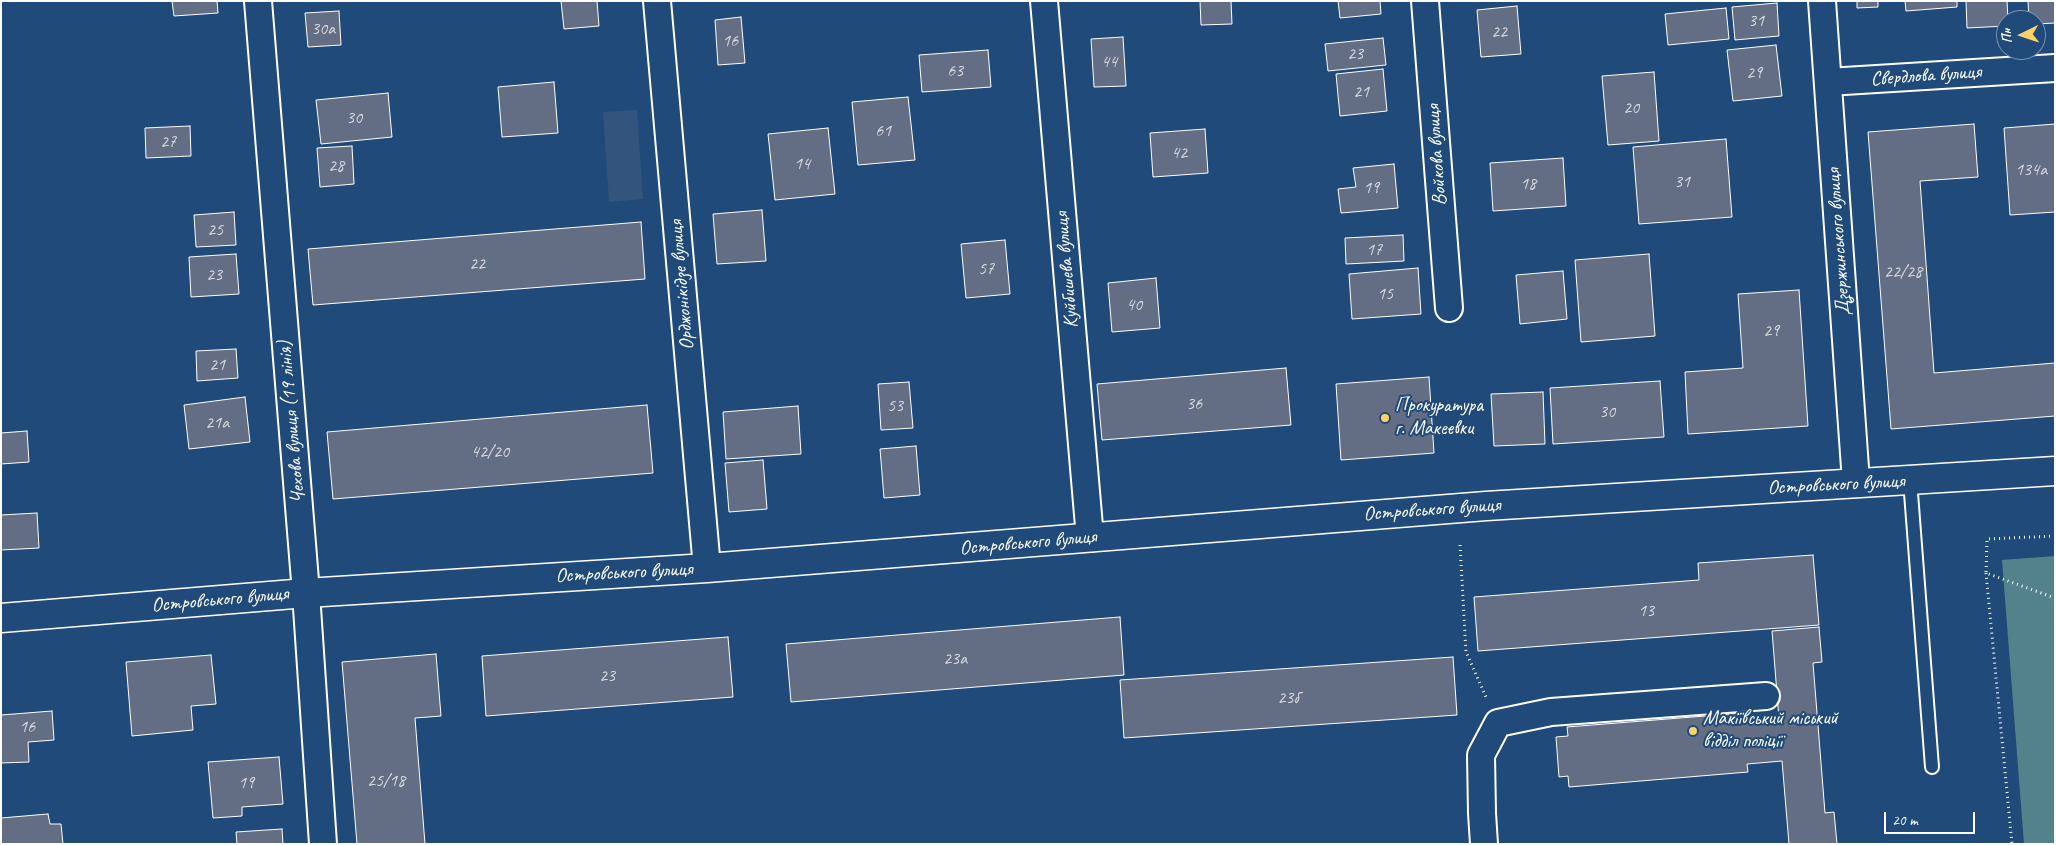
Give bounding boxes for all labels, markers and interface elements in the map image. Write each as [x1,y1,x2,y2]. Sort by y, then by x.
house number: 31 [1748,10,1764,32]
north arrow [1996,10,2046,60]
house number: 30а [311,18,335,40]
house number: 22 [1491,21,1507,43]
text: Пн [1998,28,2016,44]
house number: 16 [722,30,738,52]
house number: 23 [1347,43,1363,65]
house number: 44 [1101,51,1117,73]
house number: 63 [947,60,963,82]
street label: Свердлова вулиця [1870,60,1982,92]
house number: 29 [1746,62,1762,84]
house number: 21 [1353,81,1369,103]
house number: 20 [1623,97,1639,119]
street label: Войкова вулиця [1421,104,1453,206]
house number: 30 [346,107,362,129]
house number: 61 [875,120,891,142]
house number: 27 [160,131,176,153]
house number: 42 [1171,142,1187,164]
house number: 14 [794,153,810,175]
house number: 28 [328,155,344,177]
house number: 134а [2015,159,2047,181]
street label: Дзержинського вулиця [1822,168,1856,316]
house number: 31 [1674,171,1690,193]
house number: 18 [1520,173,1536,195]
house number: 19 [1363,177,1379,199]
street label: Куйбишева вулиця [1050,211,1084,329]
house number: 25 [207,219,223,241]
street label: Орджонікідзе вулиця [664,219,700,351]
house number: 17 [1366,239,1382,261]
house number: 22 [469,253,485,275]
house number: 57 [978,258,994,280]
house number: 22/28 [1884,261,1922,283]
house number: 23 [206,264,222,286]
house number: 15 [1377,283,1393,305]
house number: 40 [1126,294,1142,316]
house number: 29 [1763,320,1779,342]
street label: Чехова вулиця (19 лiнiя) [273,340,311,504]
house number: 21 [209,354,225,376]
house number: 36 [1186,393,1202,415]
place label: Прокуратура г. Макеевки [1395,394,1483,441]
house number: 53 [887,395,903,417]
house number: 30 [1599,401,1615,423]
house number: 21а [205,412,229,434]
marker: Прокуратура г. Макеевки [1379,412,1391,424]
house number: 42/20 [471,441,509,463]
street label: Островського вулиця [1767,469,1905,501]
street label: Островського вулиця [1363,493,1501,527]
street label: Островського вулиця [959,525,1097,561]
street label: Островського вулиця [555,557,693,589]
street label: Островського вулиця [151,582,289,618]
house number: 13 [1638,600,1654,622]
house number: 23а [943,648,967,670]
house number: 23 [599,665,615,687]
house number: 23б [1277,687,1299,709]
place label: Макіївський міський відділ поліції [1703,707,1838,754]
house number: 16 [19,716,35,738]
marker: Макіївський міський відділ поліції [1687,725,1699,737]
house number: 25/18 [367,770,405,792]
house number: 19 [238,772,254,794]
scale bar [1886,802,1977,834]
text: 20 m [1892,811,1918,830]

